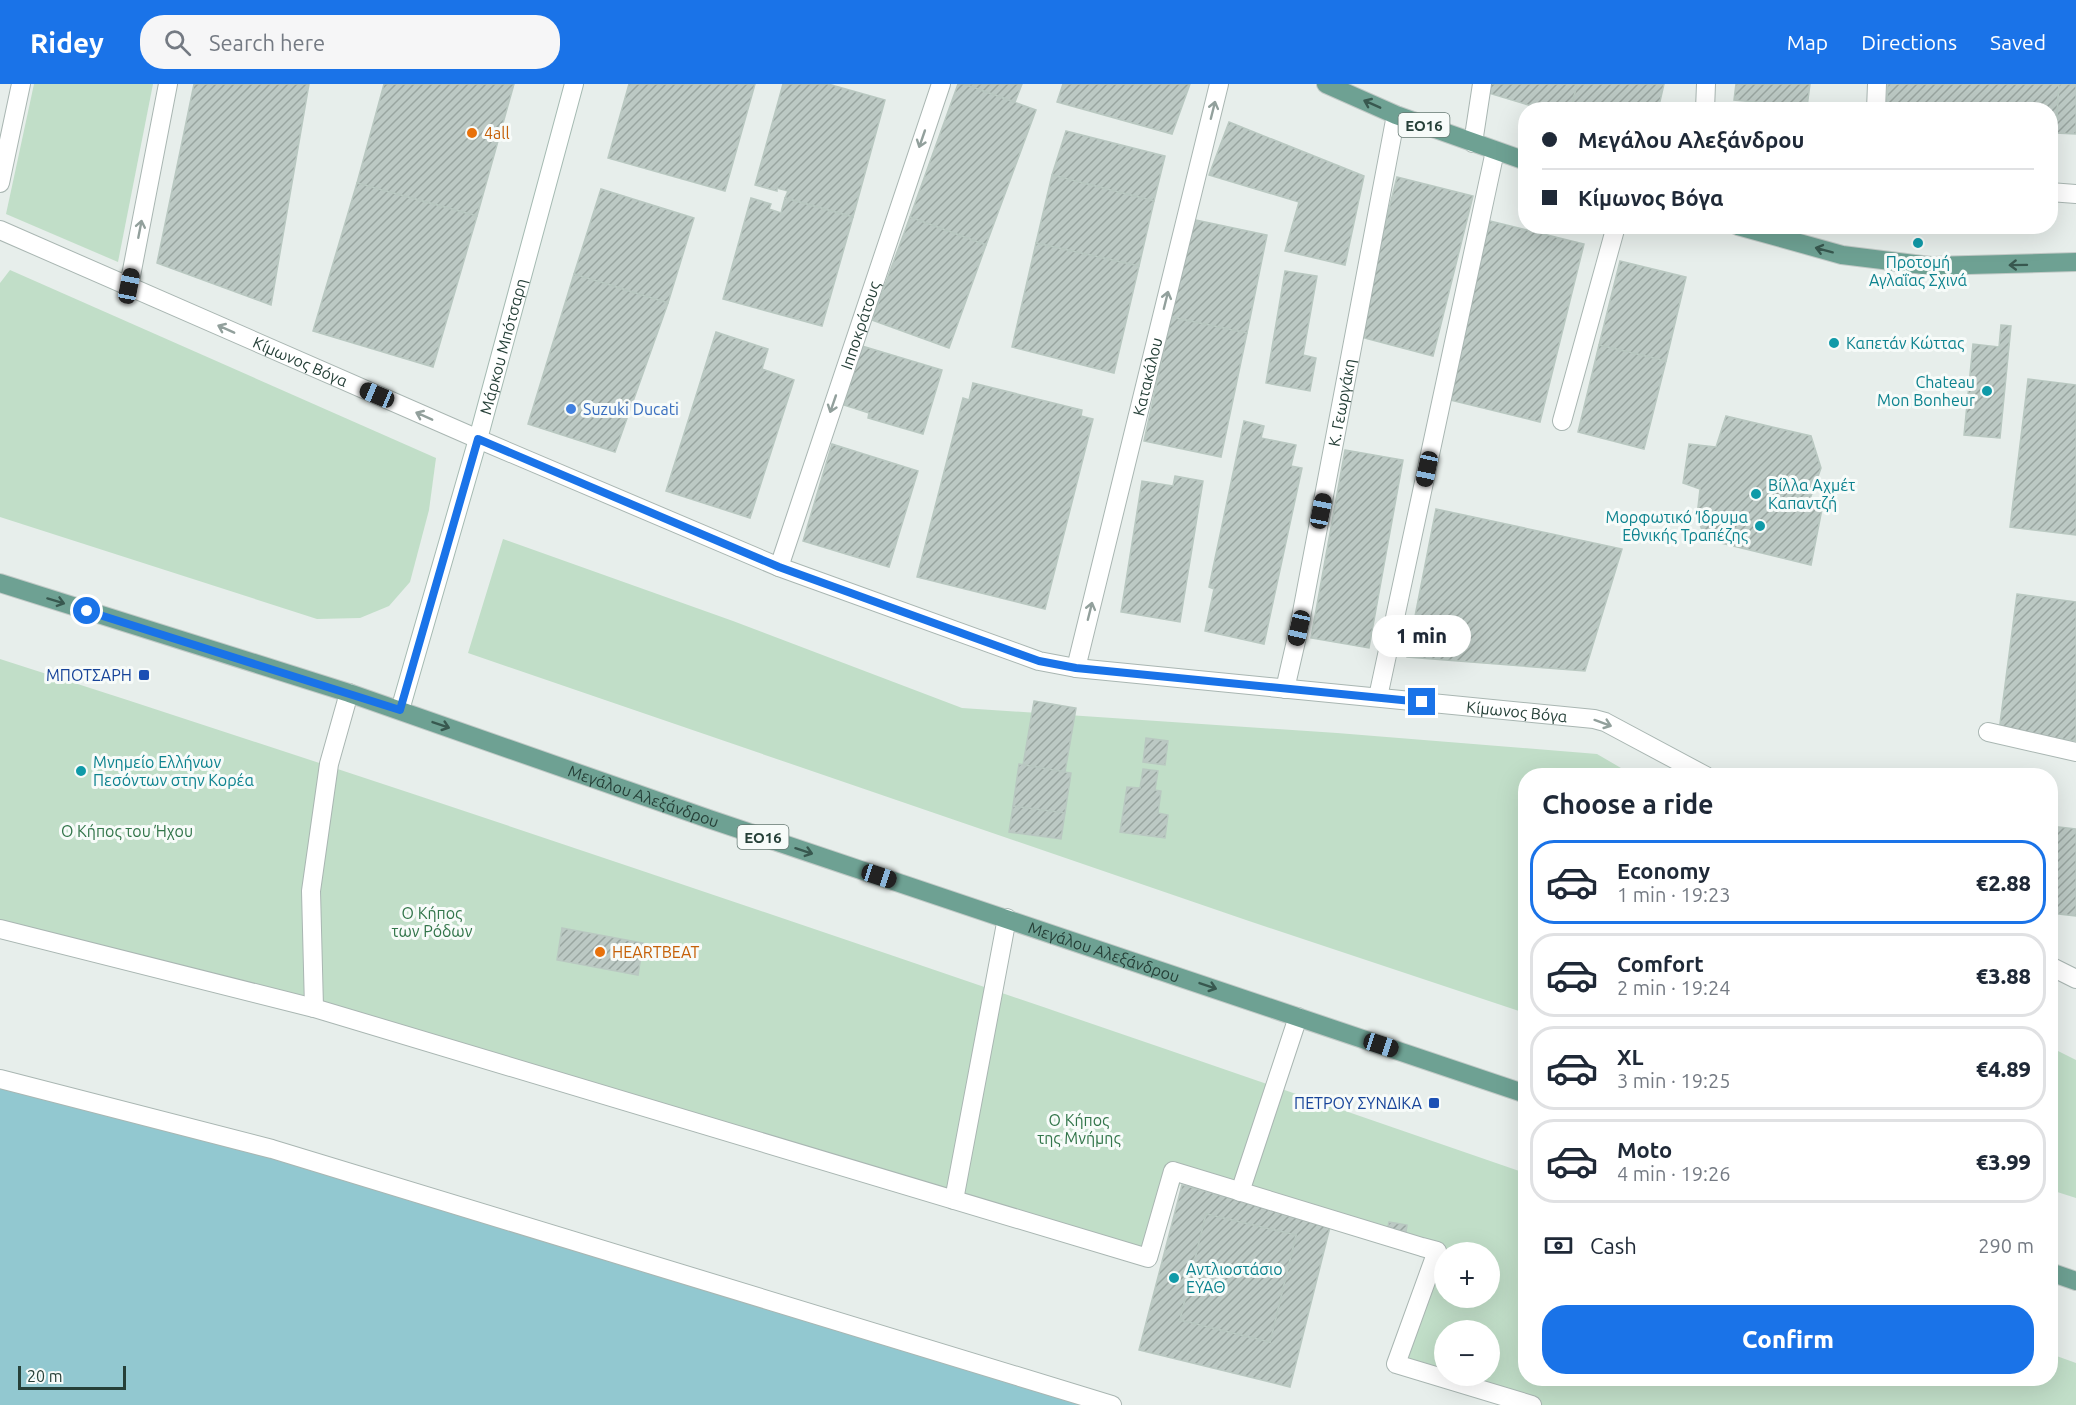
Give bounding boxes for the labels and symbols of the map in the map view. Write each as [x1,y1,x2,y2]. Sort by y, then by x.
one-way arrow [1364,98,1382,110]
one-way arrow [1207,101,1219,120]
road number: ΕΟ16 [1398,113,1450,137]
place label: 4all [484,124,510,142]
marker: 4all [465,126,479,140]
one-way arrow [916,130,927,148]
one-way arrow [135,219,146,239]
marker: Προτομή Αγλαΐας Σχινά [1911,236,1925,250]
one-way arrow [1815,244,1834,256]
place label: Προτομή Αγλαΐας Σχινά [1869,253,1967,290]
one-way arrow [2008,259,2028,271]
car [117,267,141,305]
street label: Μάρκου Μπότσαρη [476,276,530,416]
street label: Ιπποκράτους [837,279,884,372]
one-way arrow [1161,290,1173,309]
one-way arrow [218,323,236,334]
street label: Κίμωνος Βόγα [250,333,351,390]
place label: Καπετάν Κώττας [1846,334,1964,353]
street label: Κατακάλου [1129,336,1166,418]
marker: Καπετάν Κώττας [1827,336,1841,350]
street label: Κ. Γεωργάκη [1324,357,1359,448]
place label: Chateau Mon Bonheur [1877,373,1975,409]
car [357,380,397,410]
marker: Chateau Mon Bonheur [1980,384,1994,398]
one-way arrow [827,394,838,413]
place label: Suzuki Ducati [583,400,679,418]
marker: Suzuki Ducati [564,402,578,416]
one-way arrow [415,409,433,420]
car [1414,450,1440,488]
place label: Βίλλα Αχμέτ Καπαντζή [1768,476,1855,513]
marker: Βίλλα Αχμέτ Καπαντζή [1749,487,1763,501]
car [1309,492,1333,530]
place label: Μορφωτικό Ίδρυμα Εθνικής Τραπέζης [1606,508,1748,545]
marker: Μορφωτικό Ίδρυμα Εθνικής Τραπέζης [1753,519,1767,533]
one-way arrow [46,596,65,607]
route start [73,597,100,624]
one-way arrow [1084,602,1096,621]
car [1286,608,1312,648]
callout: 1 min [1372,615,1472,657]
place label: ΜΠΟΤΣΑΡΗ [46,666,132,684]
marker: ΜΠΟΤΣΑΡΗ [137,668,151,682]
route end [1408,688,1435,715]
street label: Κίμωνος Βόγα [1466,697,1569,725]
one-way arrow [1593,718,1611,729]
one-way arrow [431,720,450,731]
place label: Μνημείο Ελλήνων Πεσόντων στην Κορέα [93,753,255,789]
street label: Μεγάλου Αλεξάνδρου [566,761,721,831]
marker: Μνημείο Ελλήνων Πεσόντων στην Κορέα [74,764,88,778]
park label: Ο Κήπος του Ήχου [61,822,193,841]
road number: ΕΟ16 [738,825,789,849]
one-way arrow [794,846,813,857]
car [859,862,899,890]
park label: Ο Κήπος των Ρόδων [392,904,473,940]
street label: Μεγάλου Αλεξάνδρου [1026,918,1182,986]
place label: HEARTBEAT [612,943,700,961]
marker: HEARTBEAT [593,945,607,959]
one-way arrow [1198,982,1217,993]
car [1361,1031,1401,1059]
place label: ΠΕΤΡΟΥ ΣΥΝΔΙΚΑ [1294,1094,1423,1112]
marker: ΠΕΤΡΟΥ ΣΥΝΔΙΚΑ [1427,1096,1441,1110]
park label: Ο Κήπος της Μνήμης [1037,1111,1121,1148]
place label: Αντλιοστάσιο ΕΥΑΘ [1186,1260,1283,1296]
marker: Αντλιοστάσιο ΕΥΑΘ [1167,1271,1181,1285]
scale bar [18,1363,126,1390]

